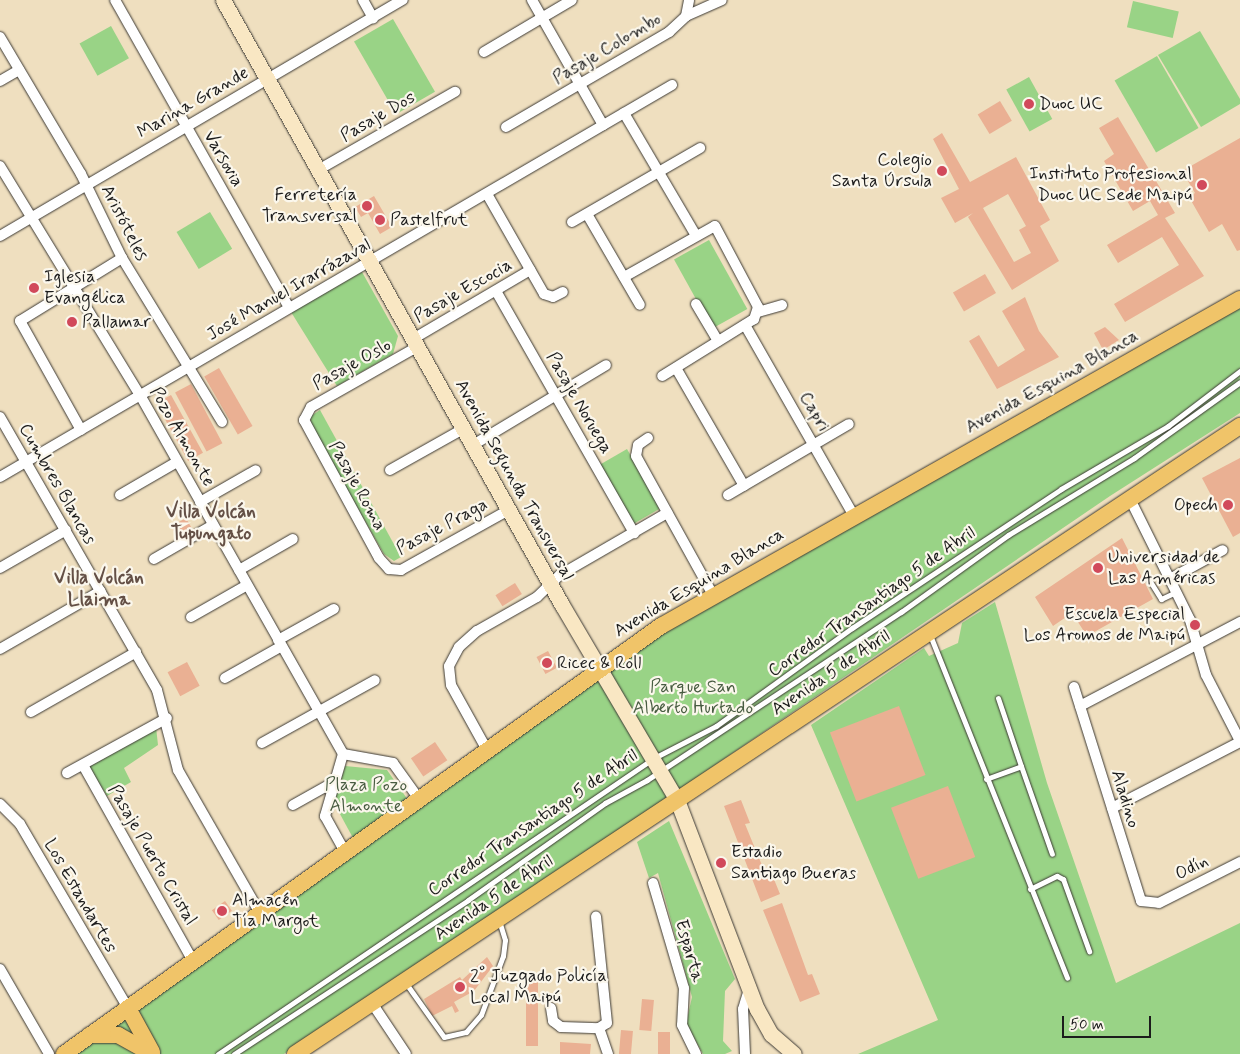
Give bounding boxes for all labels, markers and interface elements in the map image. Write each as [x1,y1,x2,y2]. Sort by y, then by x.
street label: Pasaje Colombo [549,8,665,90]
street label: Marina Grande [133,62,253,144]
street label: Pasaje Dos [337,87,419,147]
place label: Duoc UC [1039,93,1104,115]
marker: Duoc UC [1023,98,1035,110]
street label: Varsovia [198,127,248,191]
place label: Colegio Santa Úrsula [832,150,932,192]
place label: Instituto Profesional Duoc UC Sede Maipú [1029,164,1192,206]
marker: Colegio Santa Úrsula [936,165,948,177]
marker: Instituto Profesional Duoc UC Sede Maipú [1196,179,1208,191]
street label: Aristóteles [96,181,152,265]
place label: Ferretería Transversal [262,185,357,228]
marker: Ferretería Transversal [361,200,373,212]
place label: Pastelfrut [390,209,468,231]
marker: Pastelfrut [374,214,386,226]
street label: José Manuel Irarrázaval [203,234,375,346]
street label: Pasaje Escocia [410,254,516,328]
place label: Iglesia Evangélica [44,267,126,310]
marker: Iglesia Evangélica [28,282,40,294]
place label: Pallamar [82,311,151,333]
marker: Pallamar [66,316,78,328]
street label: Avenida Esquina Blanca [965,327,1139,437]
street label: Pasaje Oslo [309,335,395,395]
street label: Pasaje Noruega [541,348,617,458]
street label: Avenida Segunda Transversal [448,373,580,587]
street label: Pozo Almonte [145,383,219,491]
street label: Capri [794,388,834,436]
street label: Cumbres Blancas [13,418,101,550]
street label: Pasaje Roma [324,438,390,534]
street label: Pasaje Praga [393,494,491,560]
place label: Opech [1174,494,1218,516]
marker: Opech [1222,499,1234,511]
district label: Villa Volcán Tupungato [166,501,256,545]
street label: Corredor Transantiago 5 de Abril [762,521,982,683]
street label: Avenida Esquina Blanca [613,526,785,640]
place label: Universidad de Las Américas [1108,547,1220,590]
marker: Universidad de Las Américas [1092,562,1104,574]
district label: Villa Volcán Llaima [54,567,144,611]
place label: Escuela Especial Los Aromos de Maipú [1025,604,1185,646]
marker: Escuela Especial Los Aromos de Maipú [1189,619,1201,631]
street label: Avenida 5 de Abril [767,625,895,721]
place label: Ricec & Roll [557,652,641,674]
marker: Ricec & Roll [541,657,553,669]
park label: Parque San Alberto Hurtado [633,677,753,720]
street label: Corredor Transantiago 5 de Abril [422,743,644,903]
street label: Aladino [1106,767,1144,831]
park label: Plaza Pozo Almonte [326,775,406,818]
street label: Pasaje Puerto Cristal [103,781,201,929]
street label: Los Estandartes [39,836,121,956]
place label: Estadio Santiago Bueras [731,842,854,884]
street label: Avenida 5 de Abril [430,850,558,946]
street label: Odín [1172,851,1212,885]
marker: Estadio Santiago Bueras [715,857,727,869]
place label: Almacén Tía Margot [232,890,320,932]
marker: Almacén Tía Margot [216,905,228,917]
street label: Esparta [670,917,708,985]
place label: 2° Juzgado Policía Local Maipú [470,966,605,1009]
marker: 2° Juzgado Policía Local Maipú [454,981,466,993]
scale bar [1065,1006,1154,1038]
text: 50 m [1070,1015,1104,1035]

